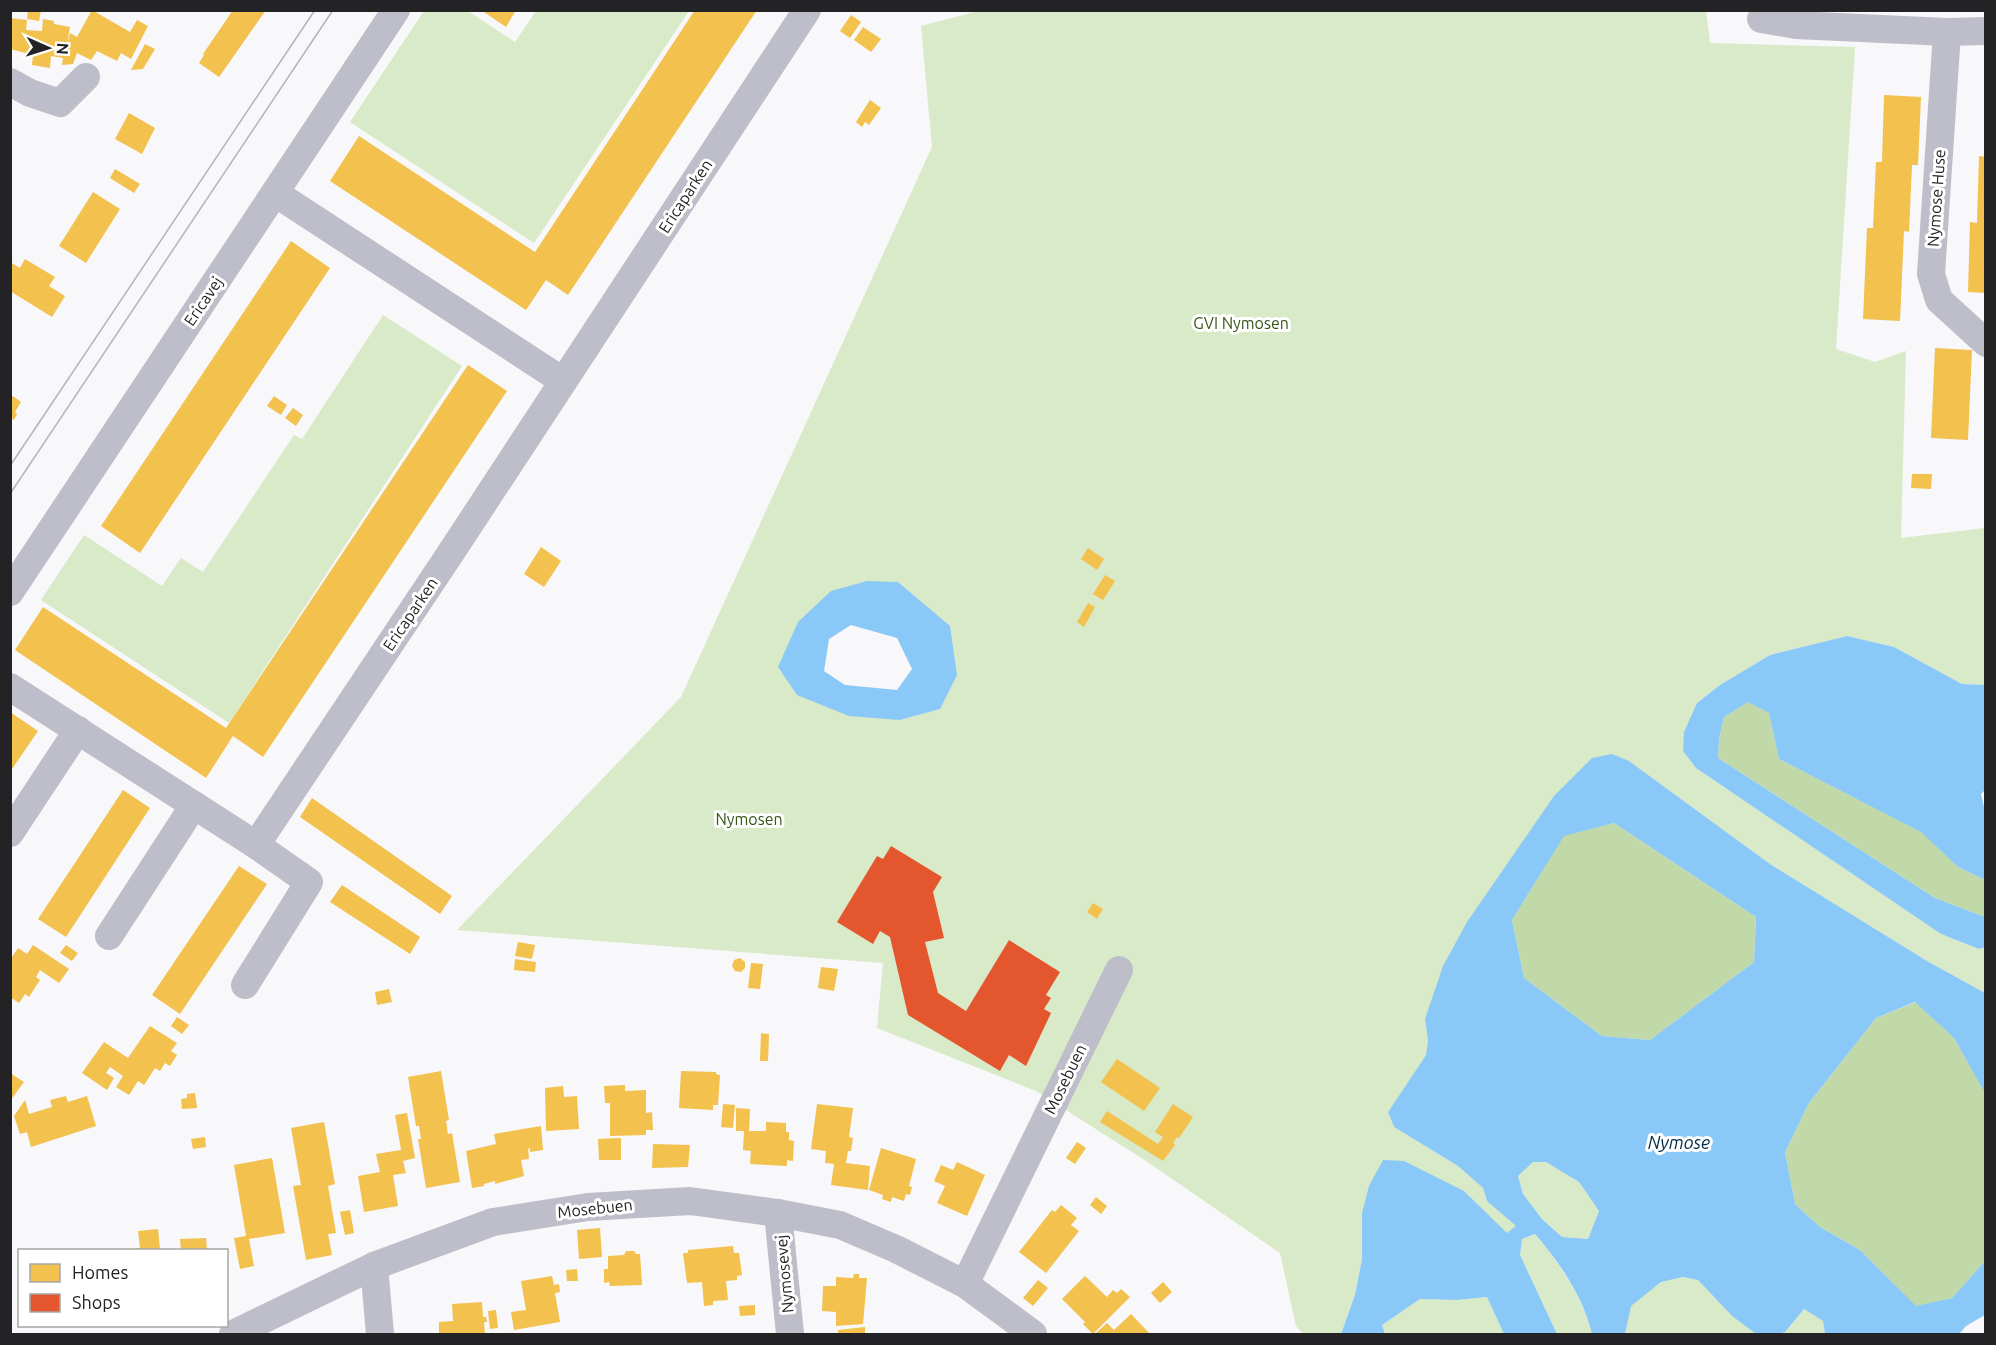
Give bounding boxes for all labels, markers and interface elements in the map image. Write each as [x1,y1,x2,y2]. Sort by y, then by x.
north arrow [18,18,78,78]
text: N [54,42,72,55]
street label: Nymose Huse [1924,149,1948,247]
street label: Ericaparken [655,156,715,236]
street label: Ericavej [180,273,226,329]
park label: GVI Nymosen [1193,314,1289,332]
street label: Ericaparken [379,574,441,654]
park label: Nymosen [715,810,783,828]
street label: Mosebuen [1040,1041,1090,1117]
water label: Nymose [1648,1132,1710,1152]
street label: Mosebuen [557,1195,633,1221]
street label: Nymosevej [772,1234,796,1314]
legend [18,1249,228,1327]
text: Homes [72,1262,129,1282]
text: Shops [72,1292,121,1312]

